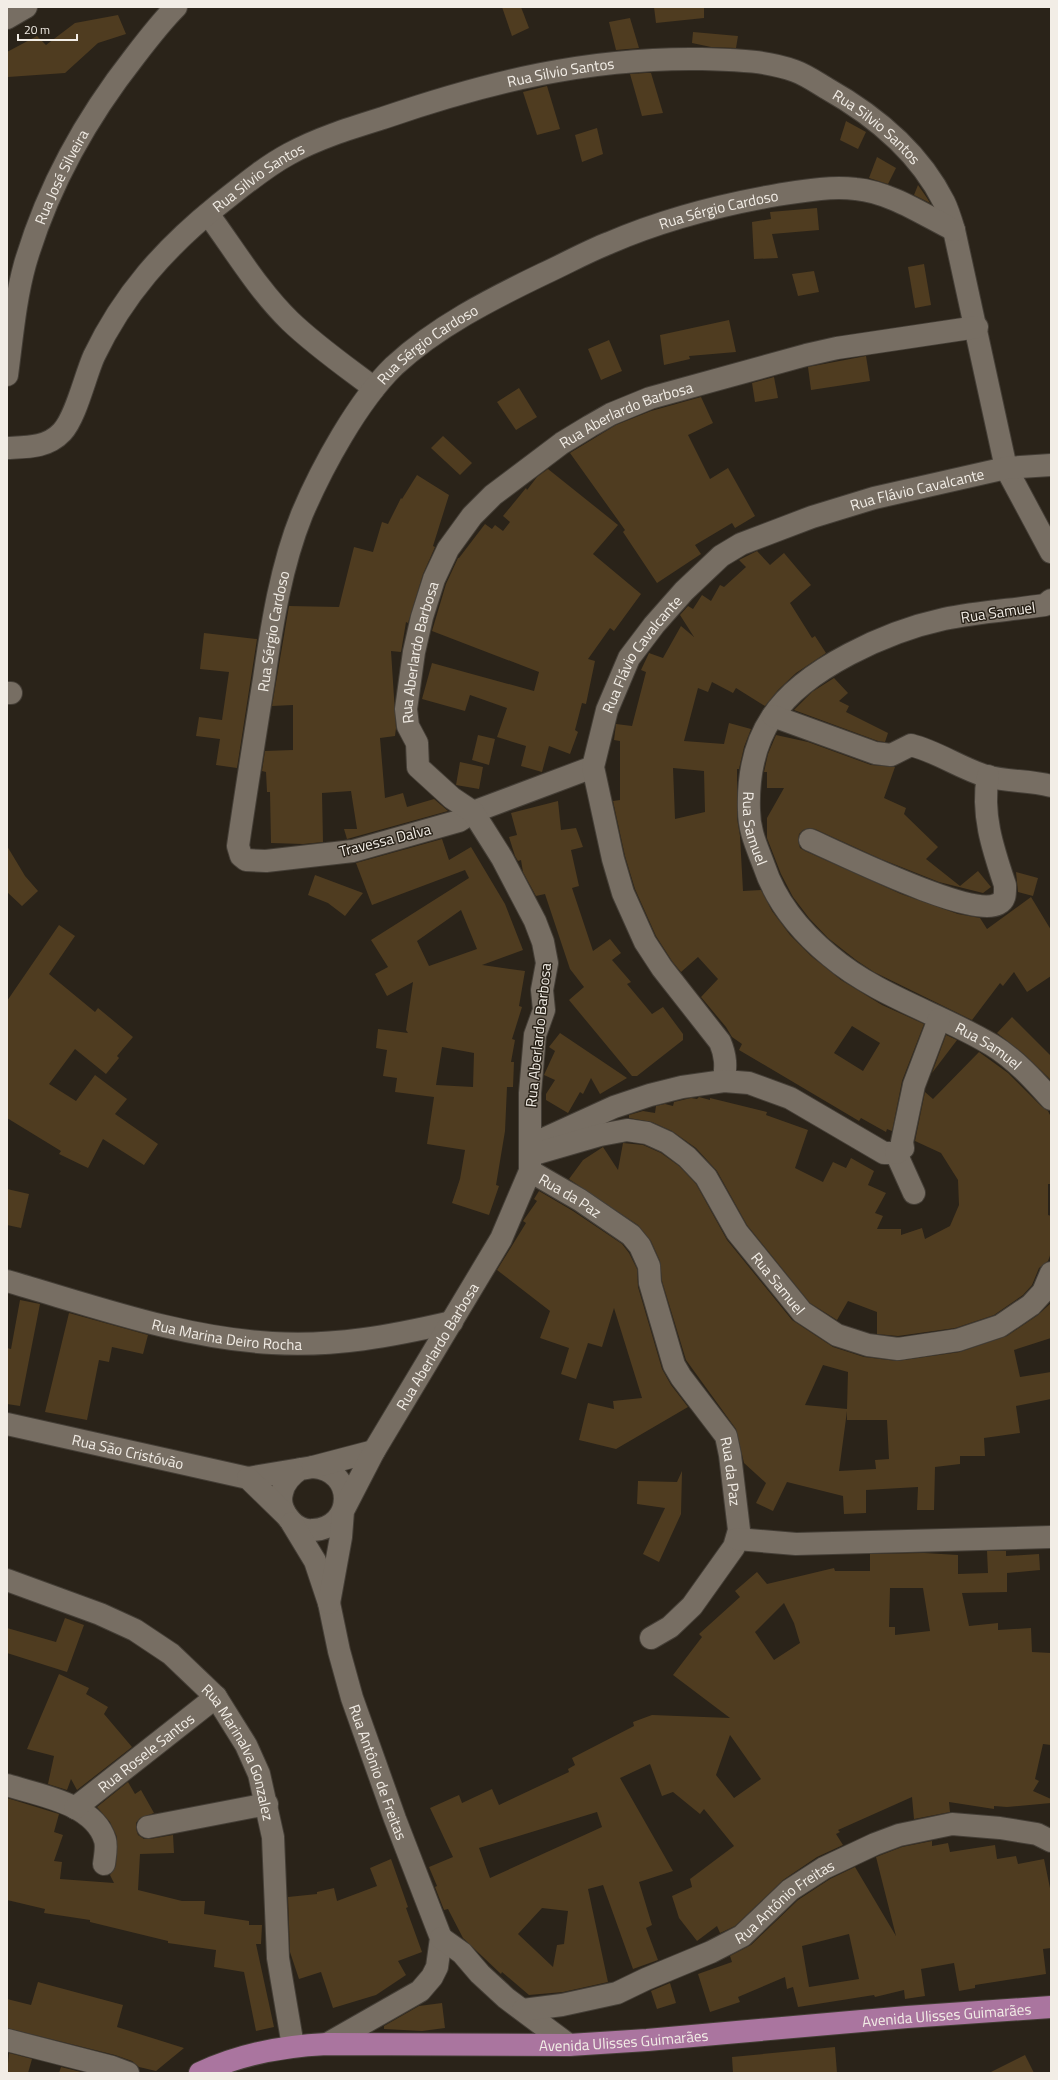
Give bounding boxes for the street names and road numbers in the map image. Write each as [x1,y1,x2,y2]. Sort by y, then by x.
street label: Rua Silvio Santos [505,51,615,93]
street label: Rua Silvio Santos [829,83,926,169]
street label: Rua José Silveira [28,124,94,228]
street label: Rua Silvio Santos [207,136,308,217]
street label: Rua Sérgio Cardoso [656,183,780,235]
street label: Rua Sérgio Cardoso [371,298,482,389]
street label: Rua Aberlardo Barbosa [554,375,696,454]
street label: Rua Flávio Cavalcante [847,462,986,516]
street label: Rua Sérgio Cardoso [251,568,295,693]
street label: Rua Aberlardo Barbosa [394,578,444,725]
street label: Rua Flávio Cavalcante [595,590,687,717]
street label: Rua Samuel [959,595,1037,629]
street label: Rua Samuel [737,791,774,868]
street label: Travessa Dalva [337,817,434,863]
street label: Rua Aberlardo Barbosa [519,961,557,1108]
street label: Rua Samuel [952,1016,1027,1075]
street label: Rua da Paz [535,1167,607,1223]
street label: Rua Samuel [746,1247,811,1320]
street label: Rua Aberlardo Barbosa [390,1278,484,1414]
street label: Rua Marina Deiro Rocha [149,1312,302,1355]
street label: Rua São Cristóvão [70,1427,186,1475]
street label: Rua da Paz [715,1434,748,1507]
street label: Rua Marinalva Gonzalez [197,1678,280,1823]
street label: Rua Antônio de Freitas [344,1701,413,1843]
street label: Rua Rosele Santos [92,1707,199,1798]
street label: Rua Antônio Freitas [730,1853,838,1949]
street label: Avenida Ulisses Guimarães [861,1997,1032,2032]
street label: Avenida Ulisses Guimarães [539,2023,709,2057]

